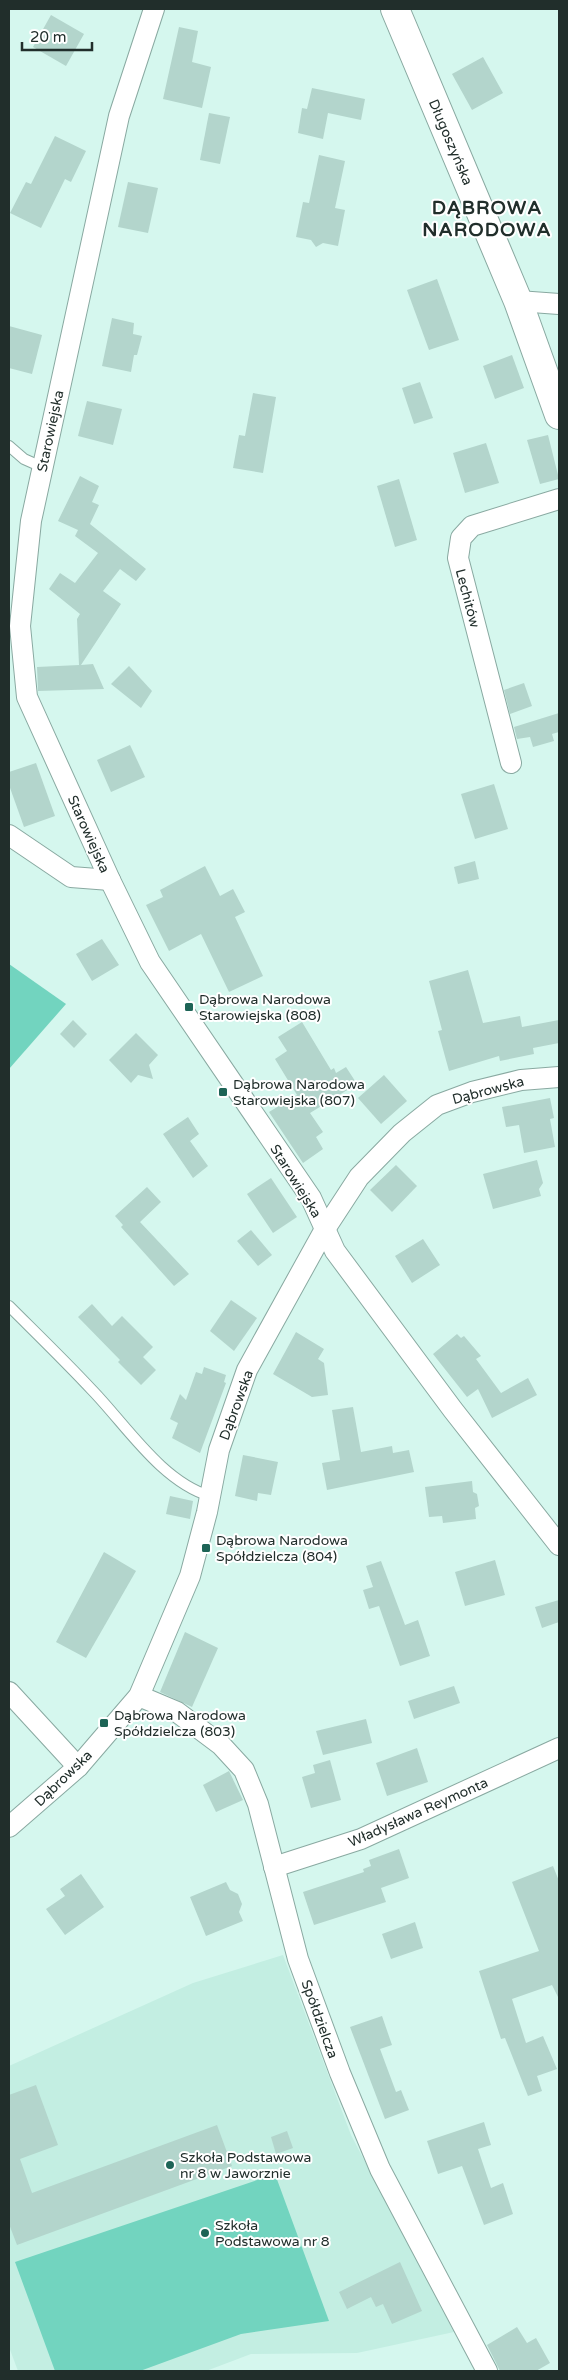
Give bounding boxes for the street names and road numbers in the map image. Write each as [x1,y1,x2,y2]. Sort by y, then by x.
street label: Długoszyńska [425,97,476,188]
street label: Starowiejska [34,389,67,474]
street label: Lechitów [452,567,484,629]
street label: Starowiejska [64,793,113,876]
street label: Dąbrowska [450,1073,526,1108]
street label: Starowiejska [266,1141,325,1221]
street label: Dąbrowska [216,1368,257,1443]
street label: Dąbrowska [31,1747,96,1810]
street label: Władysława Reymonta [346,1774,491,1851]
street label: Spółdzielcza [297,1978,342,2061]

